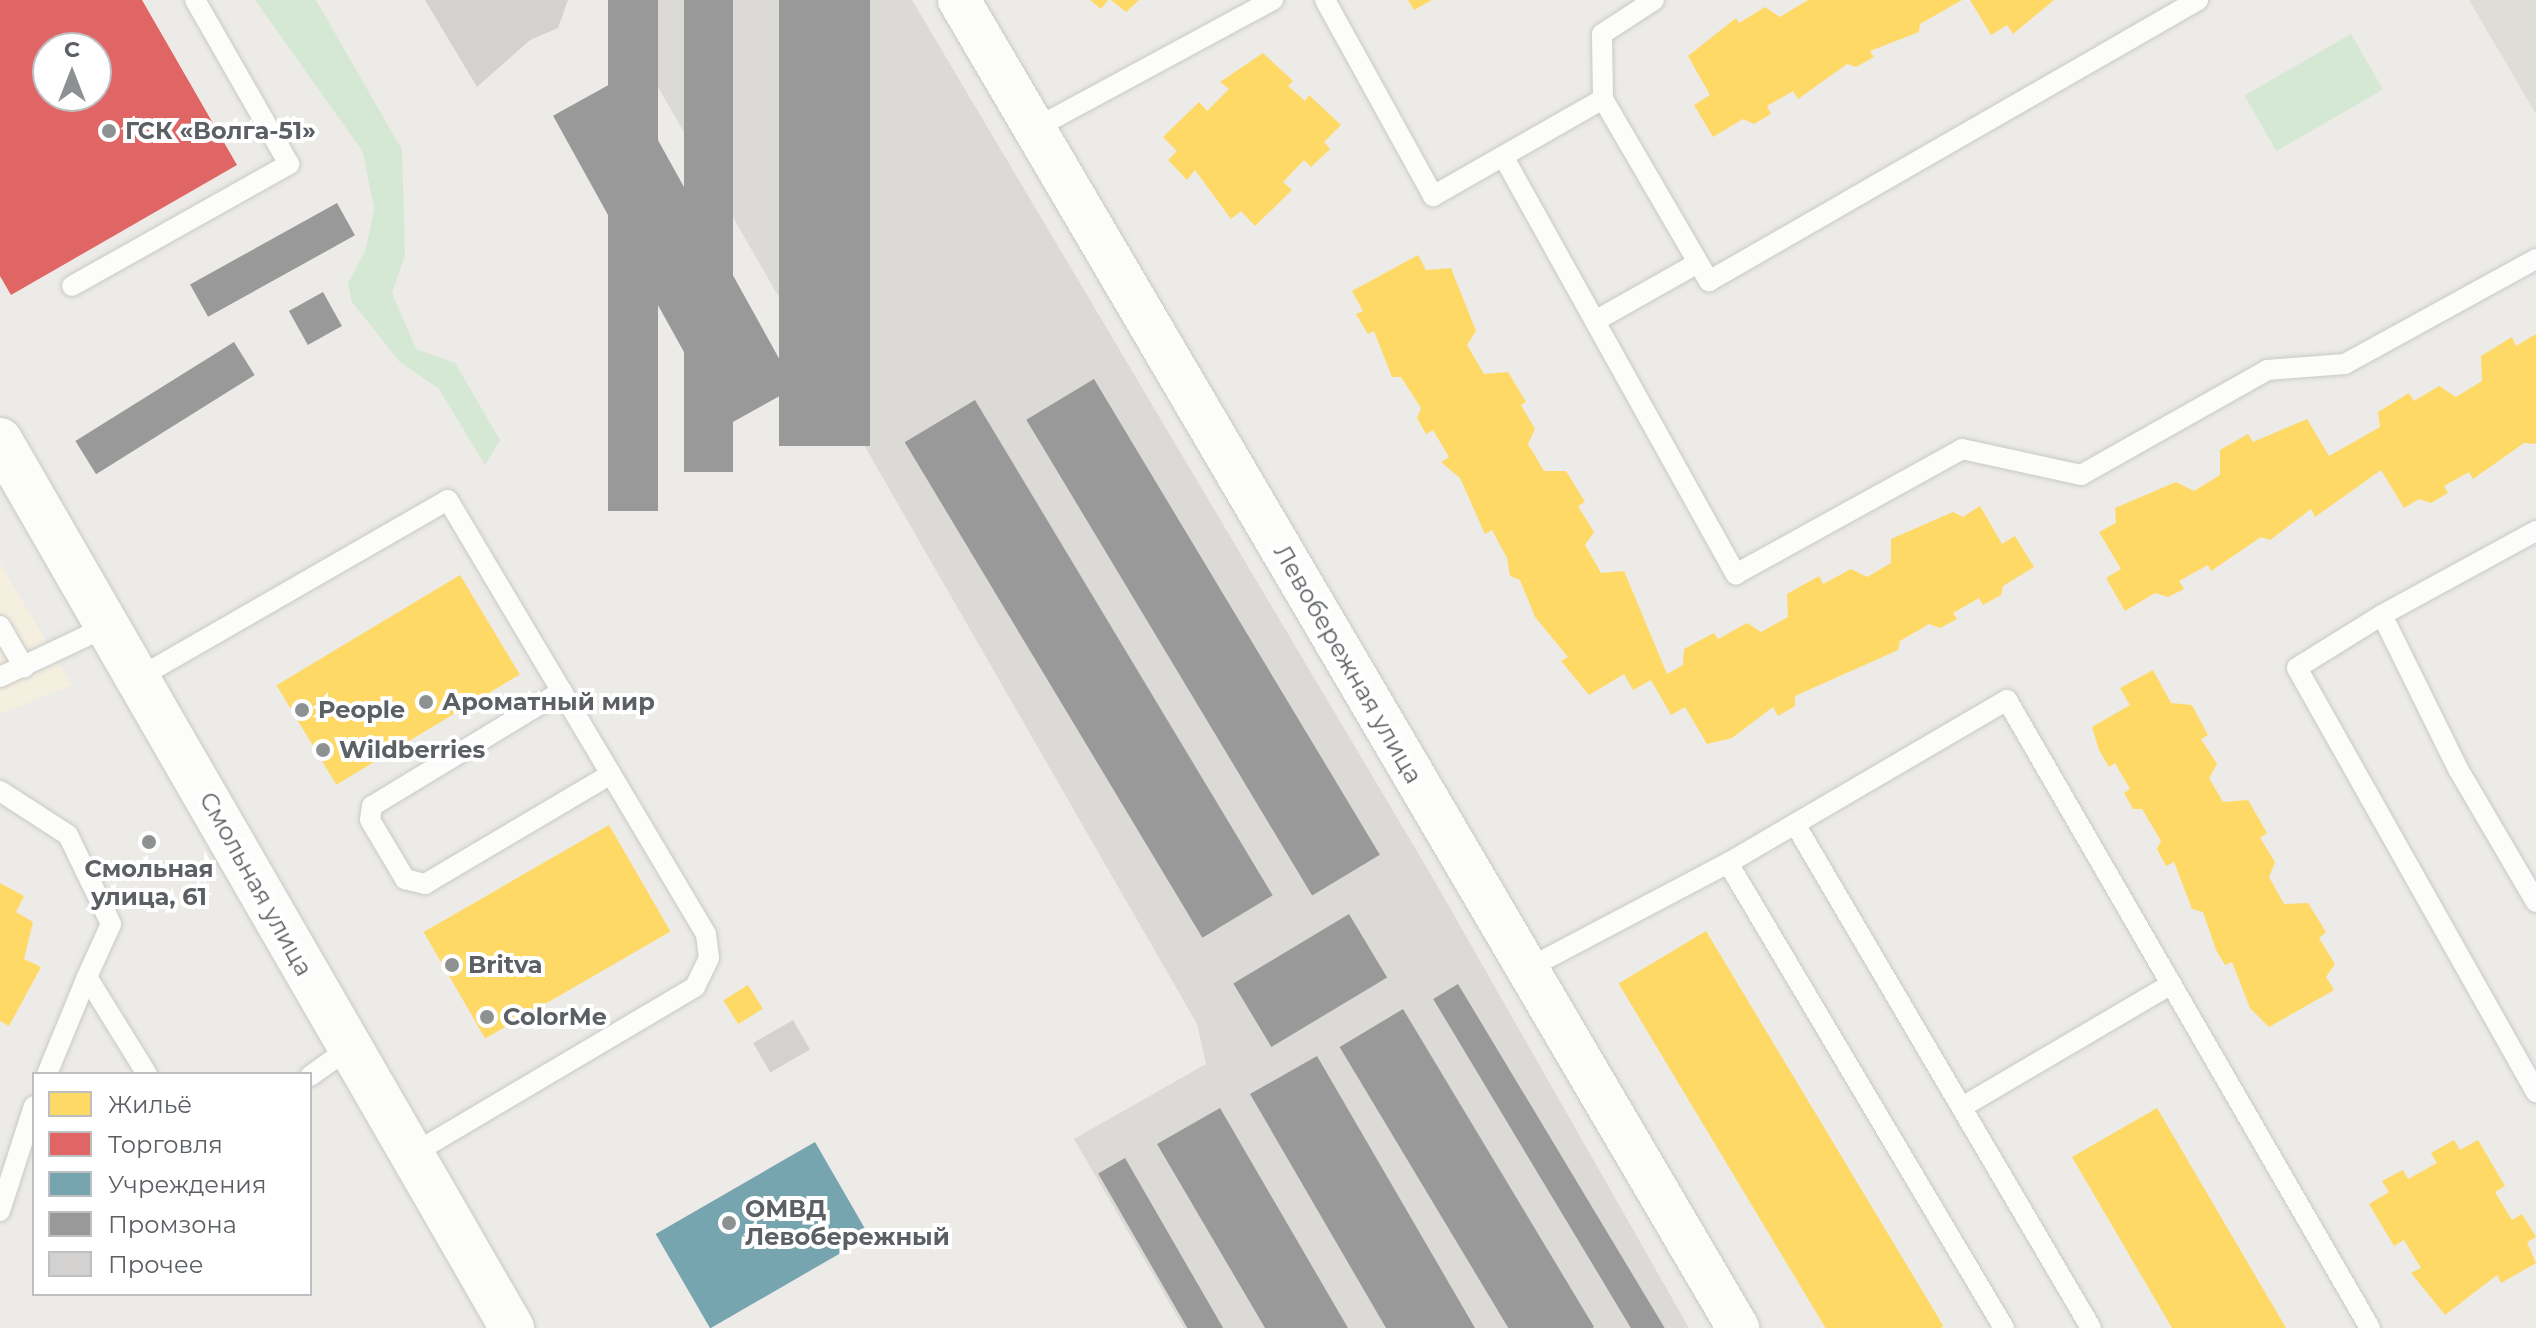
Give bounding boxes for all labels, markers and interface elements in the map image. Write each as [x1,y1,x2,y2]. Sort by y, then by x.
north arrow [32,32,112,112]
text: С [64,36,80,63]
place label: ГСК «Волга-51» [125,117,316,145]
marker: ГСК «Волга-51» [100,122,118,140]
street label: Левобережная улица [1268,540,1428,788]
place label: Ароматный мир [442,688,655,716]
marker: Ароматный мир [417,693,435,711]
place label: People [318,696,405,724]
marker: People [293,701,311,719]
place label: Wildberries [339,736,485,764]
marker: Wildberries [314,741,332,759]
street label: Смольная улица [193,787,319,981]
marker: Смольная улица, 61 [140,833,158,851]
place label: Смольная улица, 61 [84,855,214,911]
place label: Britva [468,951,543,979]
marker: Britva [443,956,461,974]
place label: ColorMe [503,1003,607,1031]
marker: ColorMe [478,1008,496,1026]
legend [32,1072,312,1296]
text: Жильё [108,1090,192,1119]
text: Торговля [108,1130,223,1159]
text: Учреждения [108,1170,266,1199]
place label: ОМВД Левобережный [745,1195,950,1251]
text: Промзона [108,1210,237,1239]
marker: ОМВД Левобережный [720,1214,738,1232]
text: Прочее [108,1250,204,1279]

